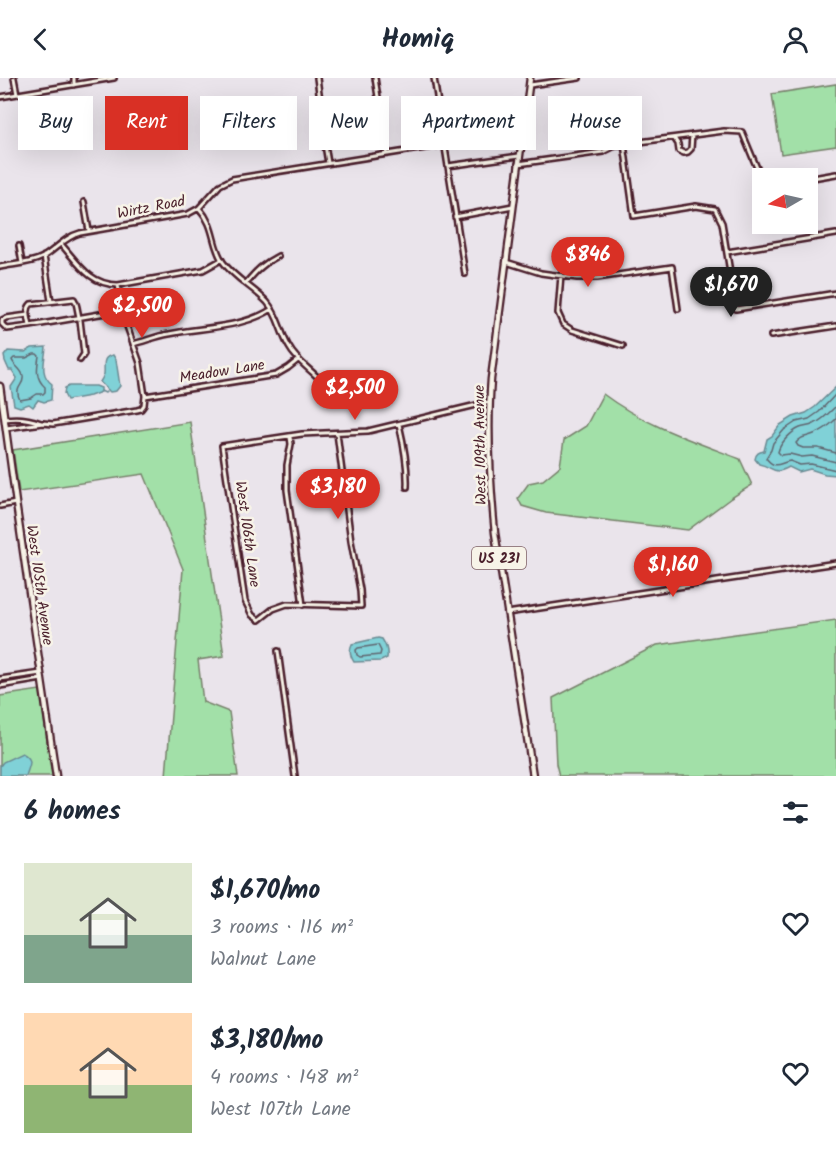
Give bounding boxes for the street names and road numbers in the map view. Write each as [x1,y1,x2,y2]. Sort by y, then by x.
street label: Wirtz Road [115,190,188,226]
street label: Meadow Lane [178,353,267,391]
street label: West 109th Avenue [468,384,494,505]
street label: West 106th Lane [228,479,266,589]
street label: West 105th Avenue [19,524,59,647]
road number: US 231 [472,547,526,569]

